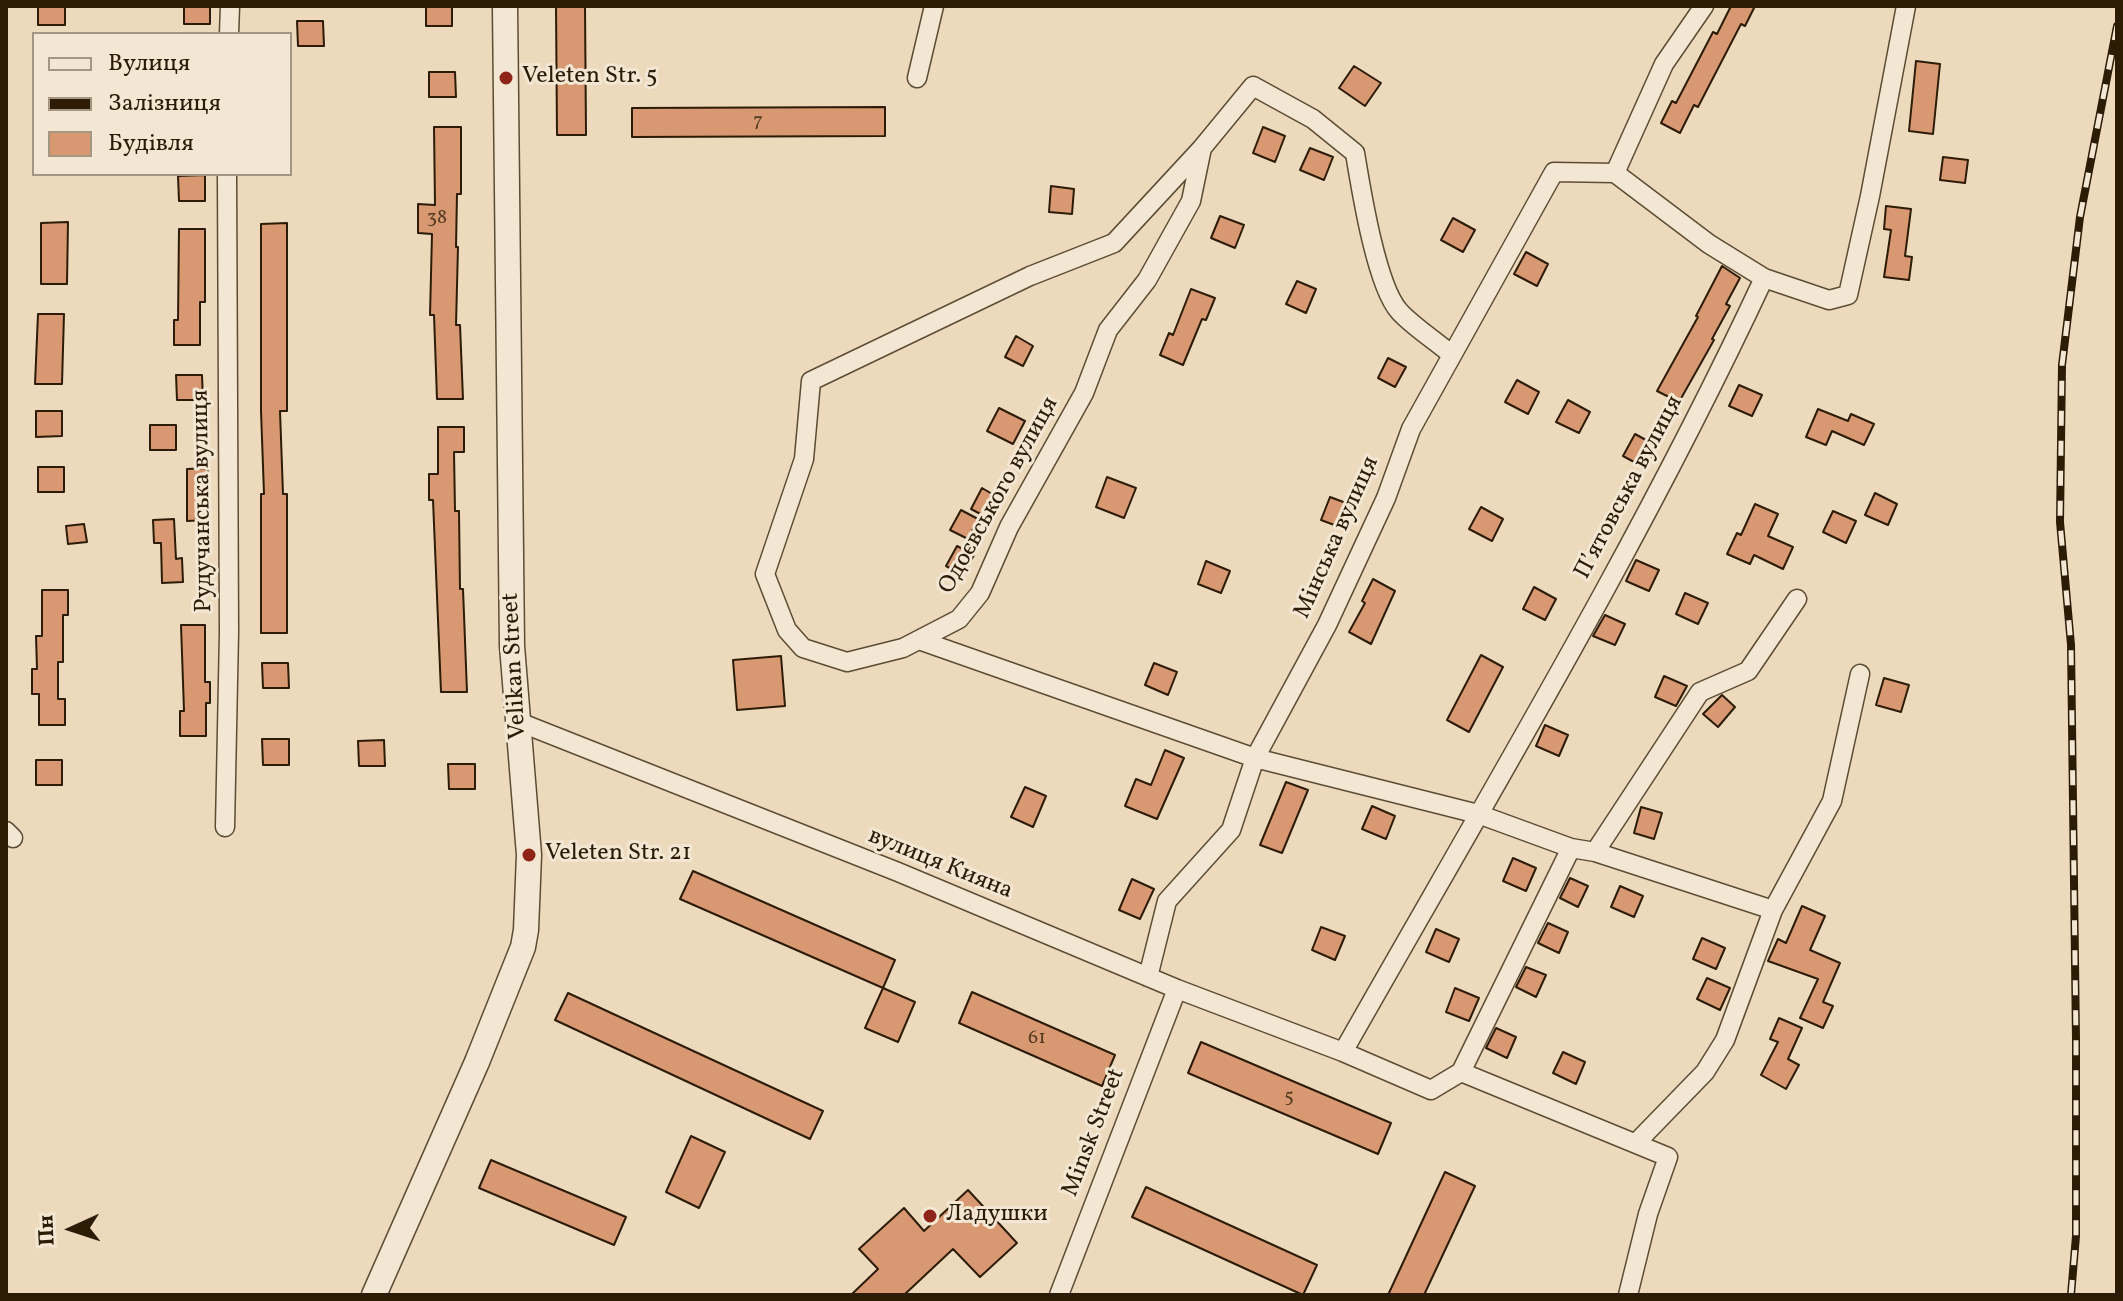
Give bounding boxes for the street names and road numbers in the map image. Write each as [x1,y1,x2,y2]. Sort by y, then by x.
street label: Рудучанська вулиця [188,389,220,613]
street label: П’ятовська вулиця [1570,391,1690,585]
street label: Одоєвського вулиця [934,392,1066,600]
street label: Мінська вулиця [1289,452,1387,624]
street label: Velikan Street [498,592,534,740]
street label: вулиця Кияна [864,823,1016,907]
street label: Minsk Street [1057,1065,1133,1201]

